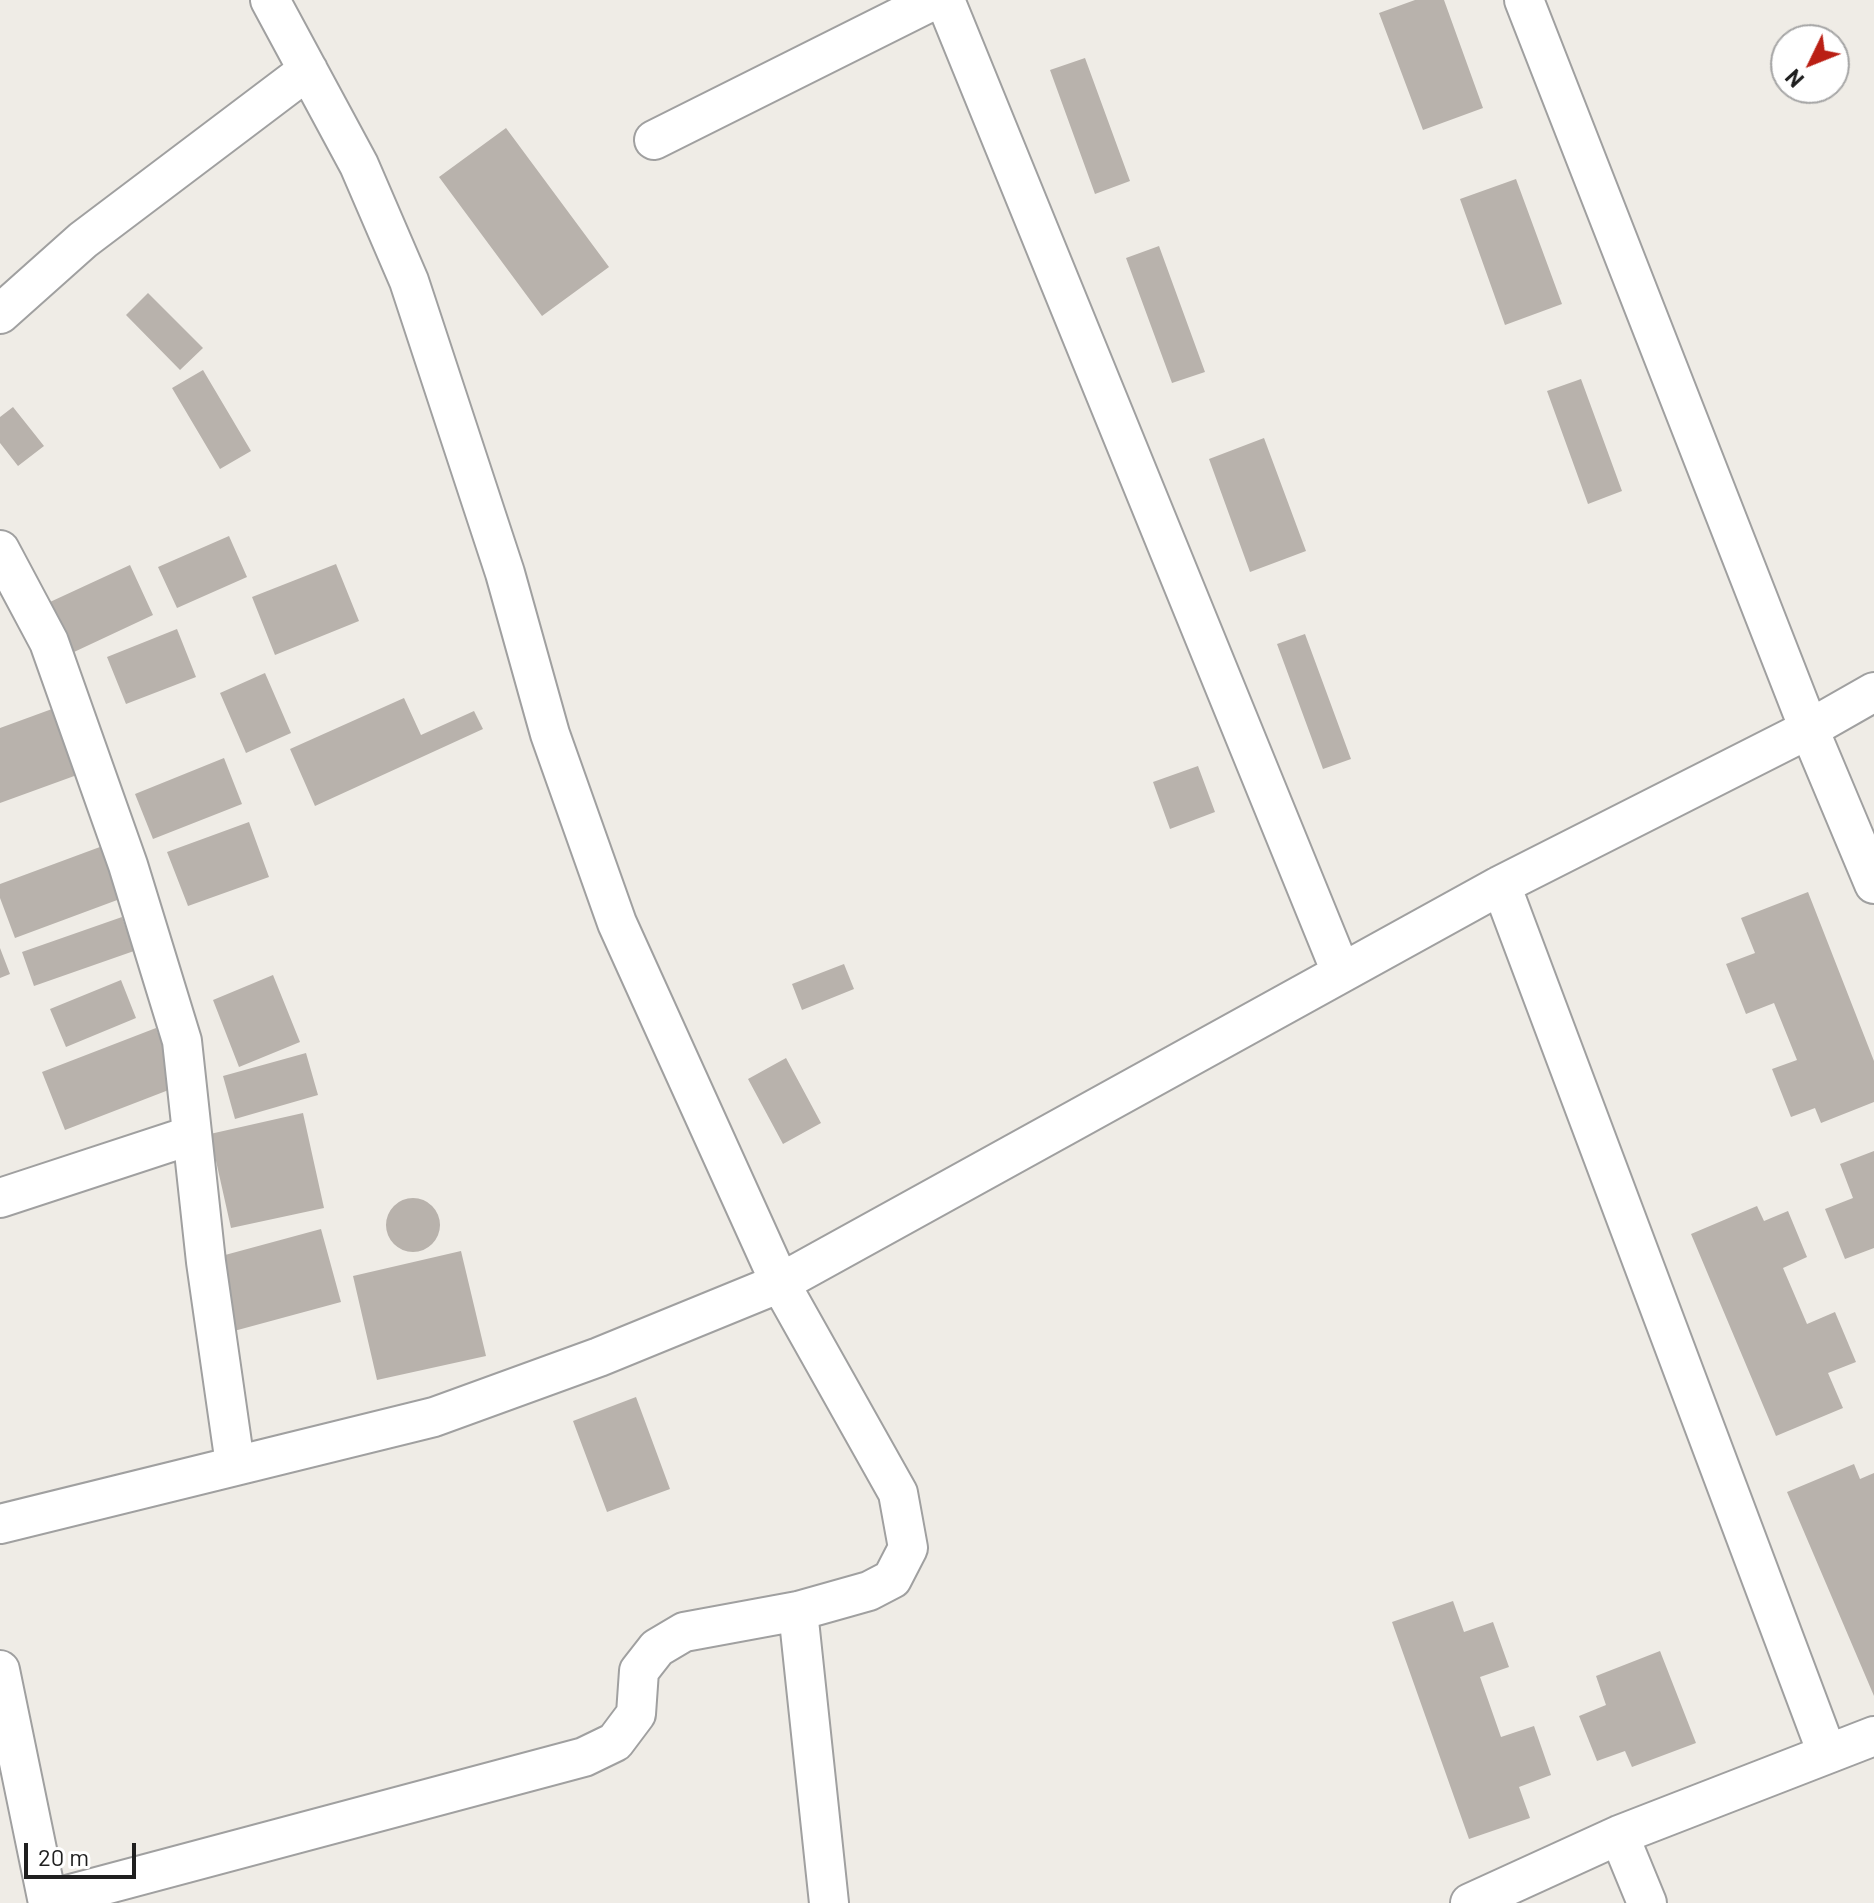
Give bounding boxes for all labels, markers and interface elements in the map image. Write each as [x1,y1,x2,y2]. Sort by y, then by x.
north arrow [1770,24,1850,104]
text: N [1779,65,1808,93]
scale bar [28,1827,140,1877]
text: 20 m [38,1842,89,1871]

